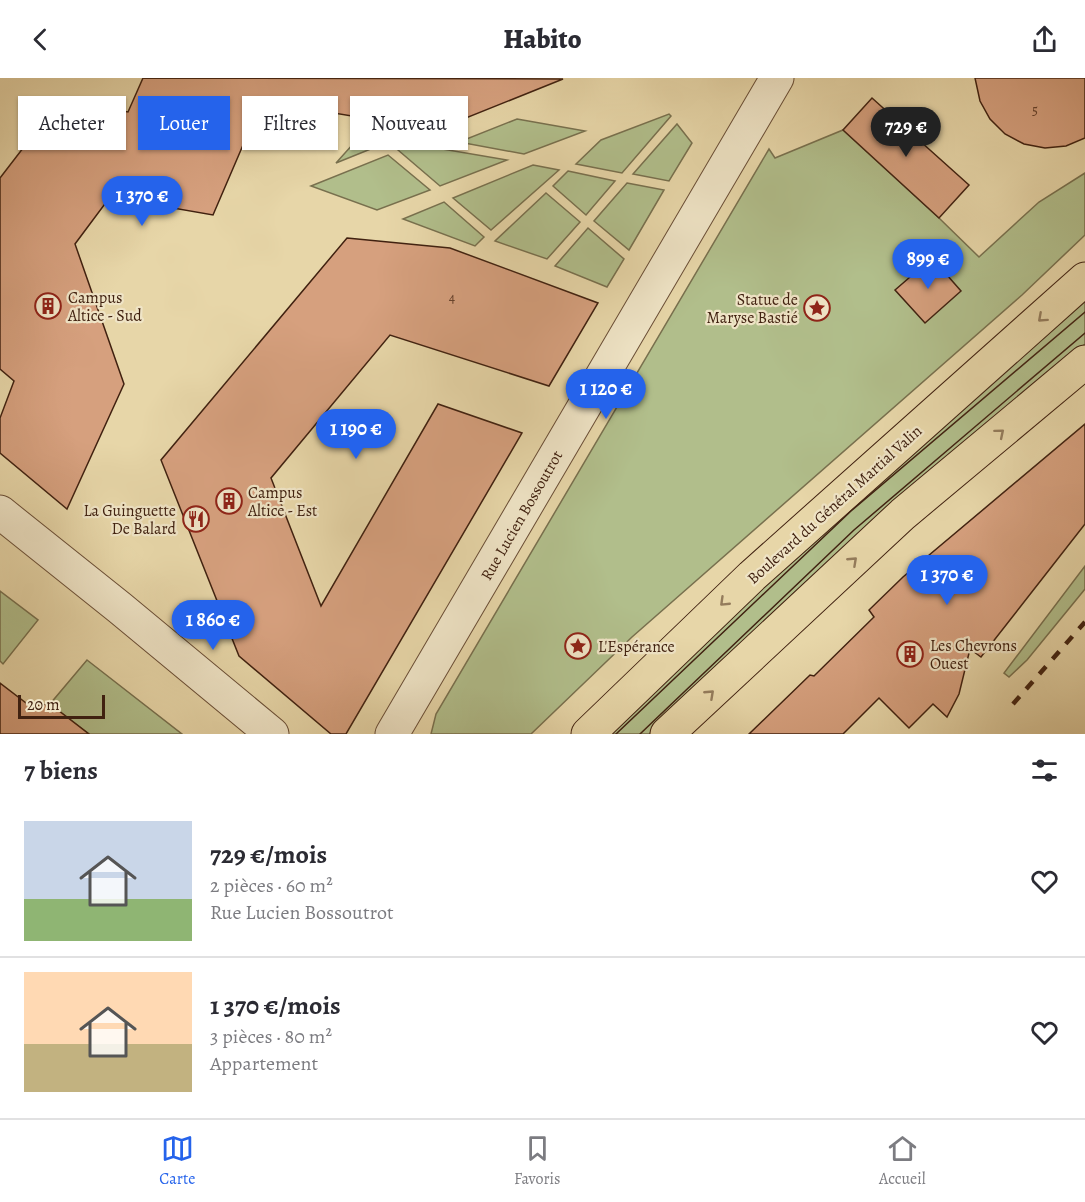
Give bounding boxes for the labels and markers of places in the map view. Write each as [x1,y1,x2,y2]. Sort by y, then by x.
pin: 729 € [864,107,948,158]
pin: 1 370 € [87,176,197,227]
pin: 899 € [886,239,970,290]
place label: Campus Altice - Sud [67,287,142,327]
place label: Statue de Maryse Bastié [706,289,798,329]
building icon: Campus Altice - Sud [33,291,63,321]
place icon: Statue de Maryse Bastié [802,293,832,323]
pin: 1 120 € [551,369,661,420]
pin: 1 190 € [301,409,411,460]
place label: Campus Altice - Est [247,482,317,522]
building icon: Campus Altice - Est [214,486,244,516]
place label: La Guinguette De Balard [83,500,176,540]
restaurant icon: La Guinguette De Balard [181,504,211,534]
pin: 1 370 € [892,555,1002,606]
pin: 1 860 € [158,600,268,651]
place icon: L'Espérance [563,631,593,661]
place label: Les Chevrons Ouest [930,635,1017,675]
place label: L'Espérance [598,636,675,658]
building icon: Les Chevrons Ouest [895,639,925,669]

